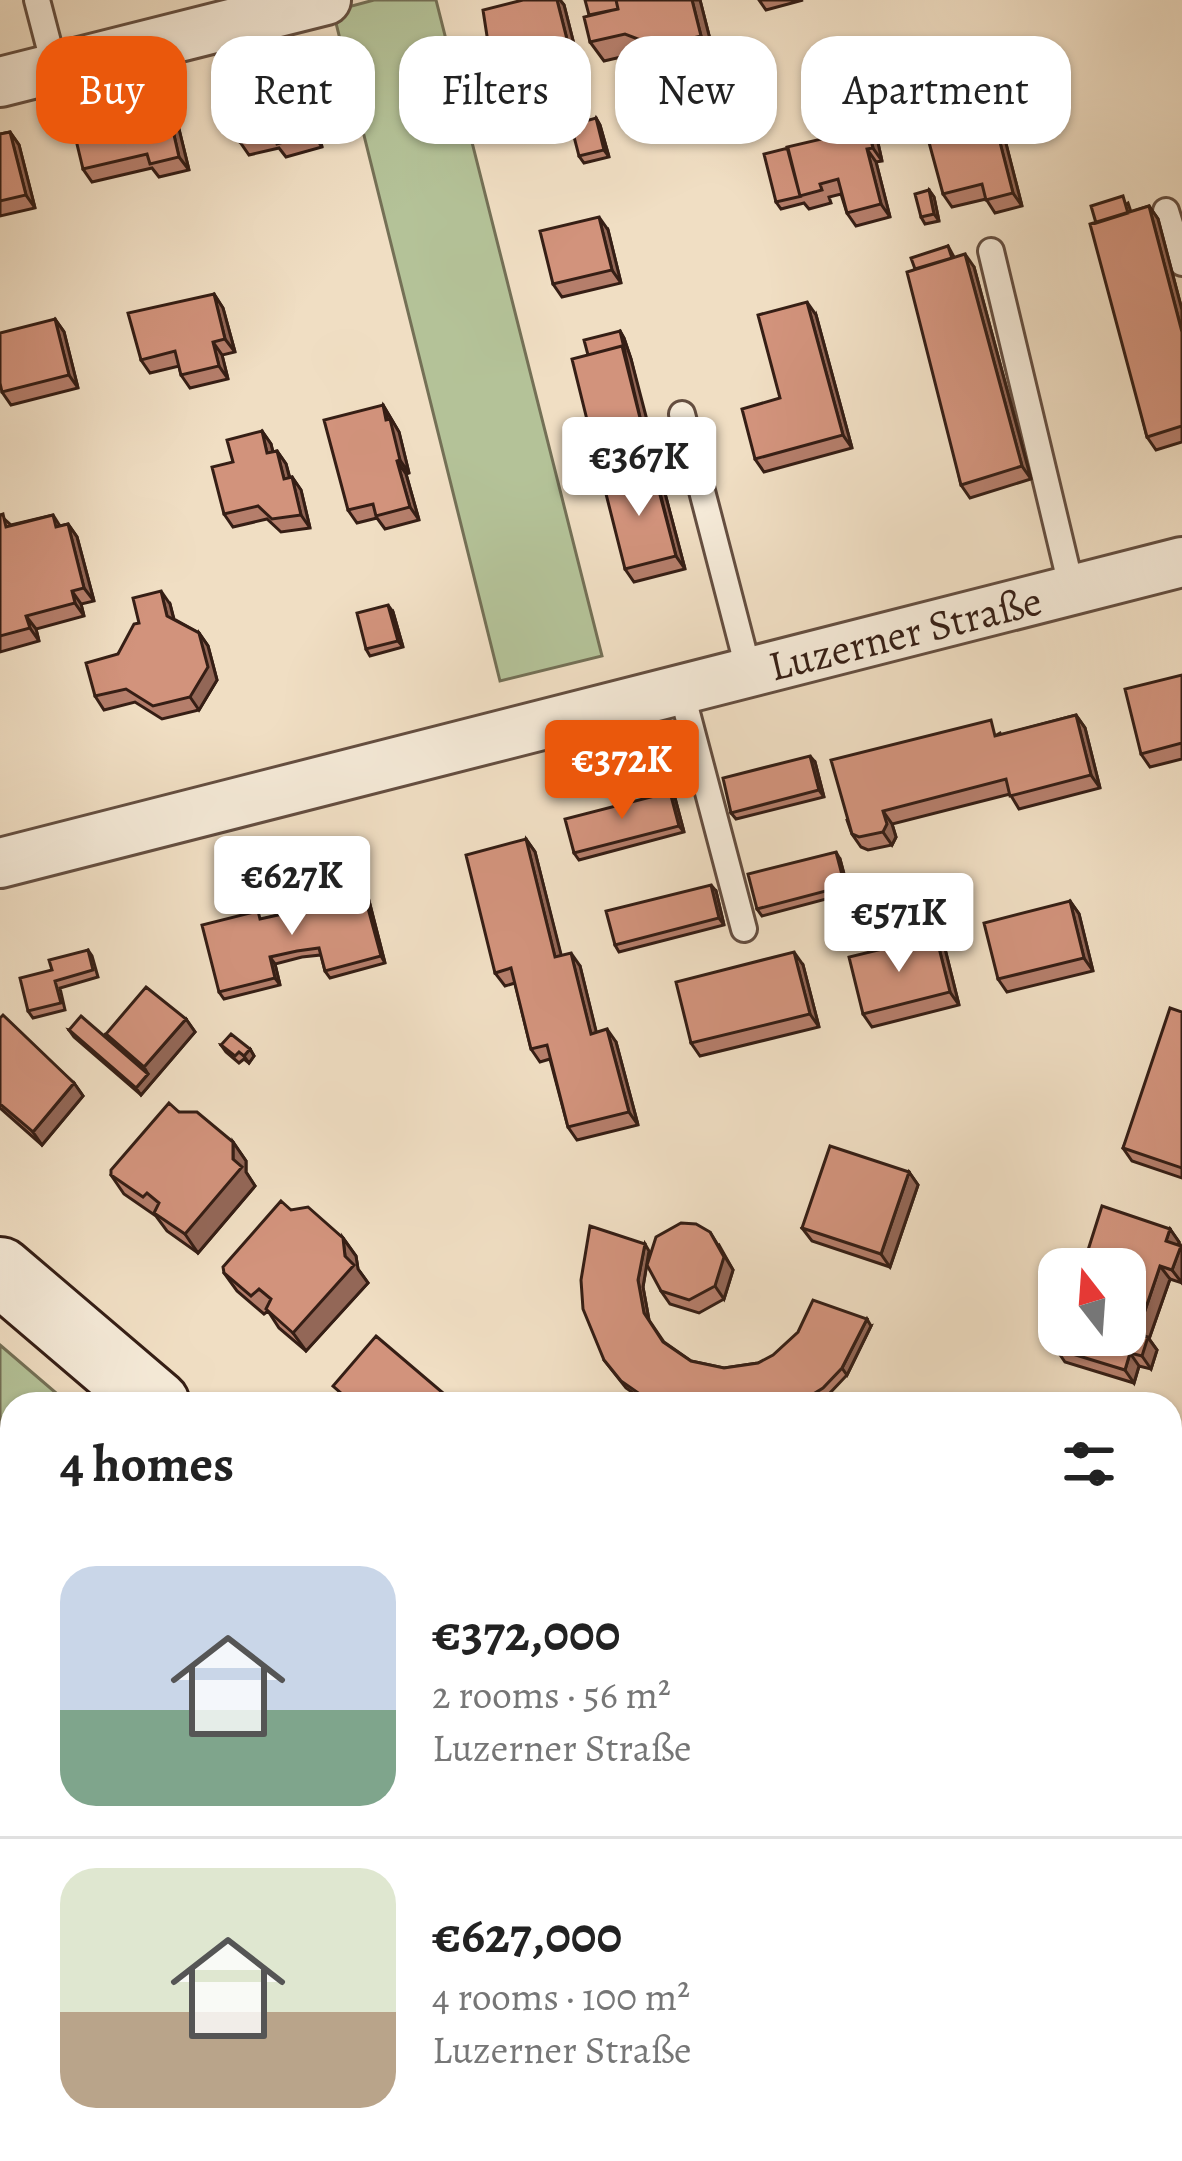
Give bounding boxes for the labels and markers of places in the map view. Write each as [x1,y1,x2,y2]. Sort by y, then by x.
pin: €367K [555,417,723,519]
pin: €372K [538,720,706,822]
pin: €627K [208,836,376,938]
pin: €571K [815,873,983,975]

